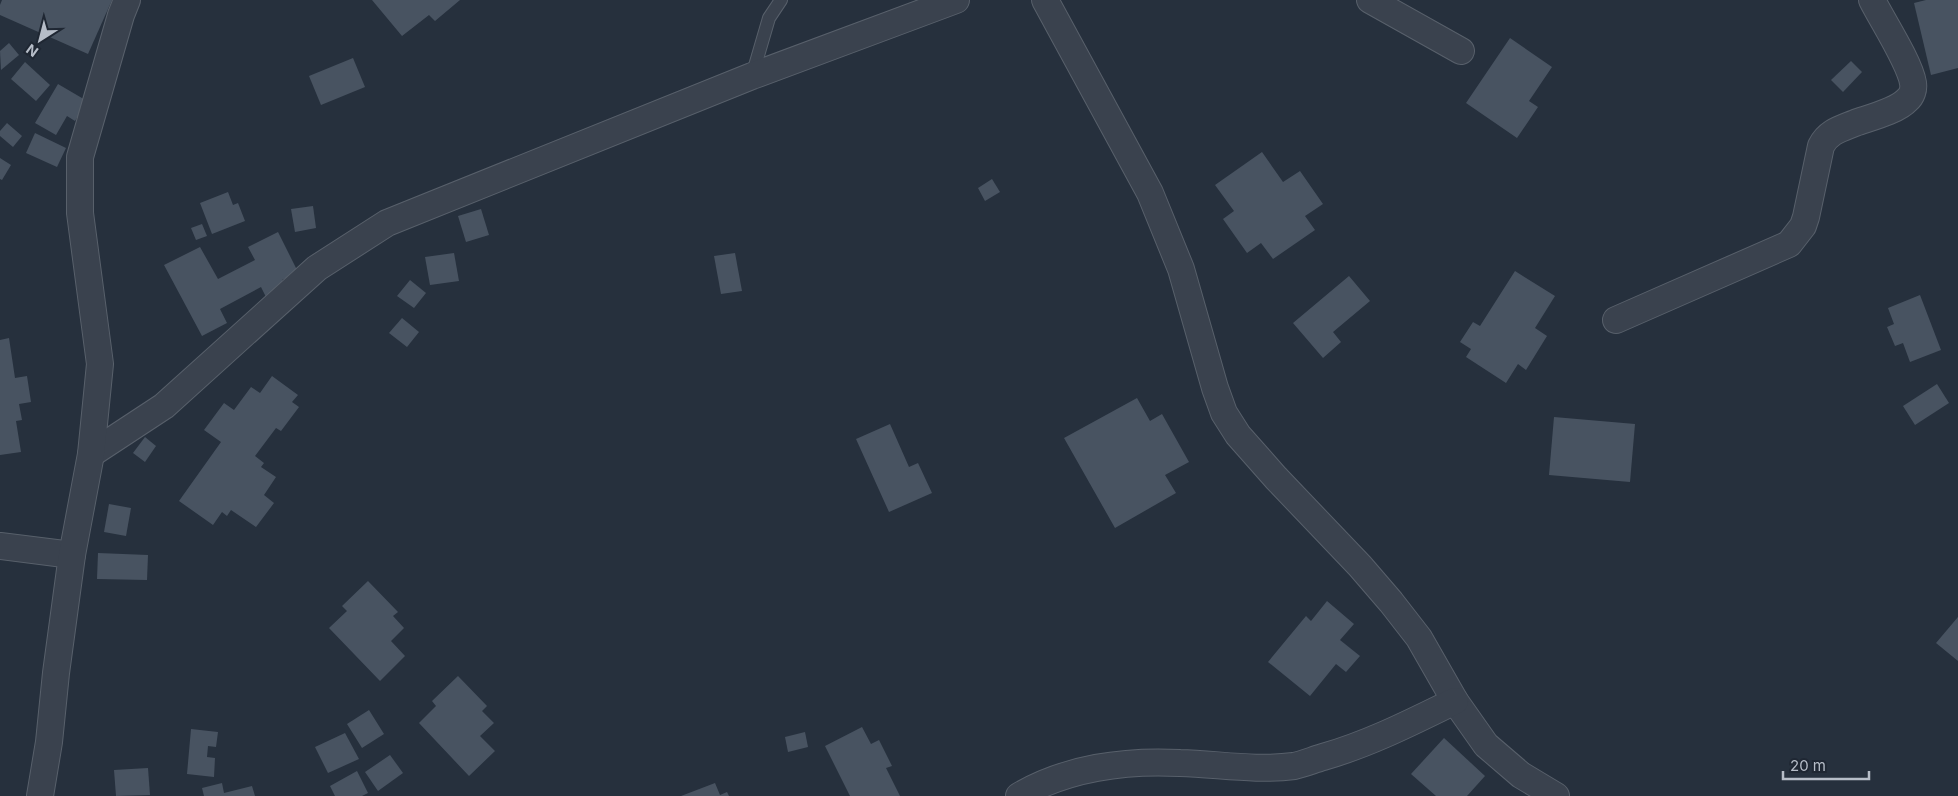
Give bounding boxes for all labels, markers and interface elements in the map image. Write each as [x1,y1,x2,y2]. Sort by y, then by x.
north arrow [15,15,65,65]
text: N [23,41,41,61]
scale bar [1783,748,1869,780]
text: 20 m [1790,756,1826,775]

